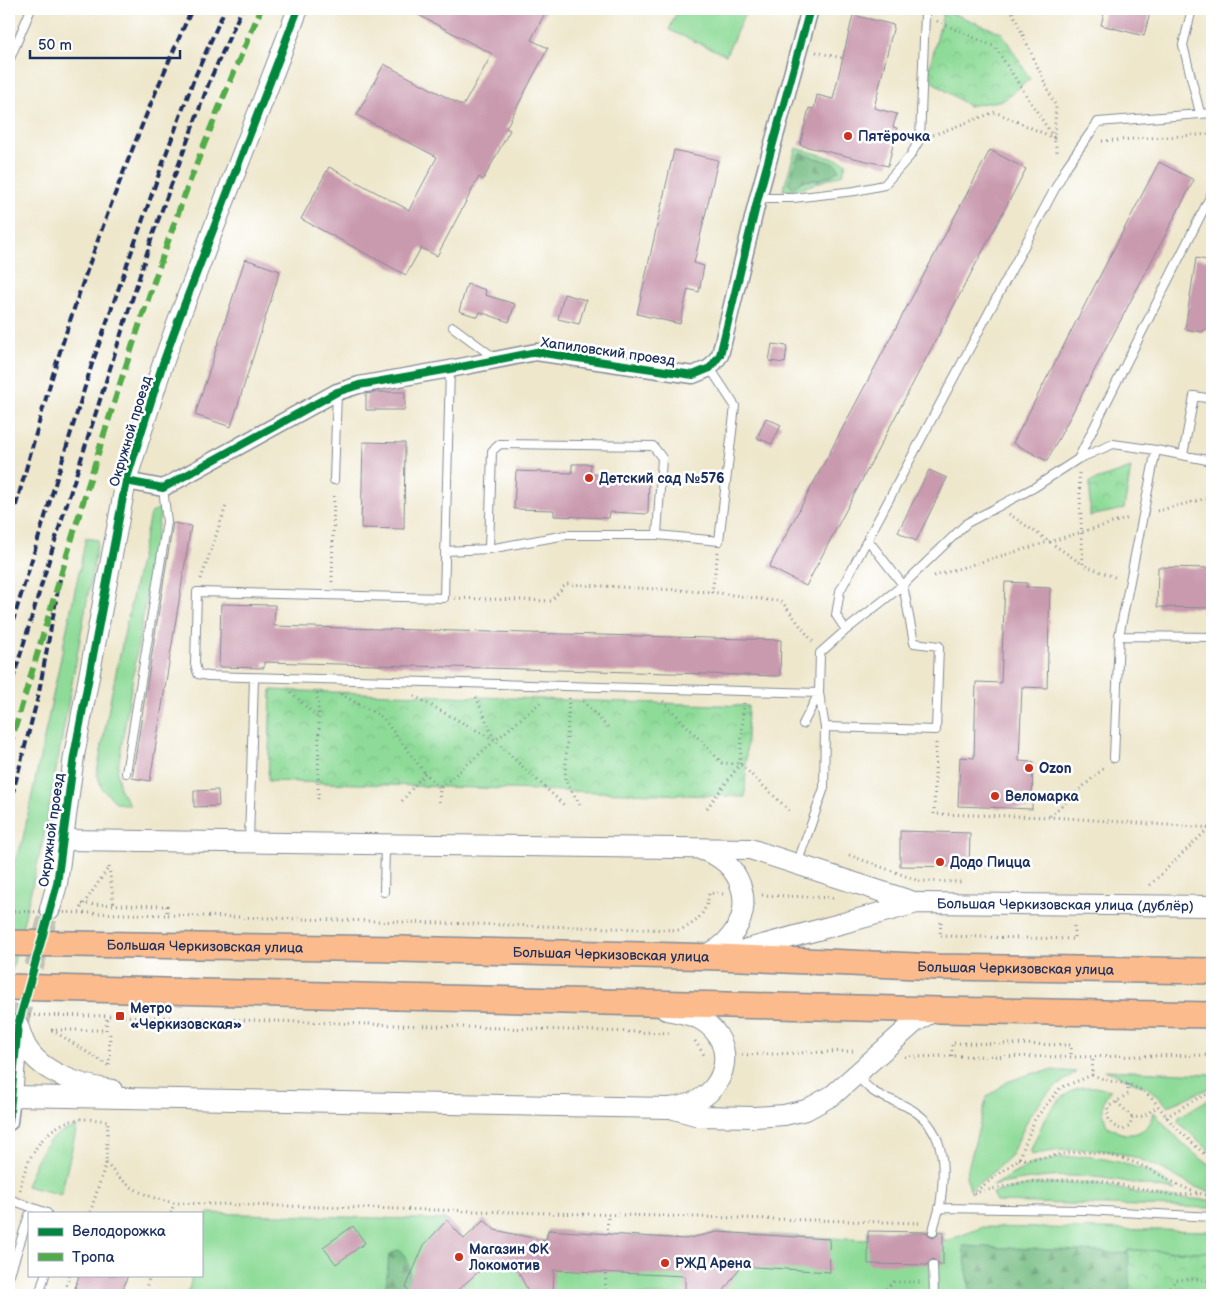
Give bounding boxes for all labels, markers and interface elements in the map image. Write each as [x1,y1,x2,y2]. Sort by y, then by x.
scale bar [30,28,180,60]
text: 50 m [38,36,72,55]
place label: Пятёрочка [858,128,931,145]
marker: Пятёрочка [842,130,854,142]
street label: Хапиловский проезд [540,334,677,369]
street label: Окружной проезд [106,373,156,489]
place label: Детский сад №576 [599,470,725,487]
marker: Детский сад №576 [583,472,595,484]
place label: Ozon [1039,760,1072,777]
marker: Ozon [1023,762,1035,774]
street label: Окружной проезд [35,771,68,888]
place label: Веломарка [1005,788,1079,805]
marker: Веломарка [989,790,1001,802]
place label: Додо Пицца [950,854,1031,871]
marker: Додо Пицца [934,856,946,868]
street label: Большая Черкизовская улица (дублёр) [937,895,1194,915]
street label: Большая Черкизовская улица [106,936,304,957]
street label: Большая Черкизовская улица [512,944,710,966]
street label: Большая Черкизовская улица [917,958,1115,979]
place label: Метро «Черкизовская» [130,1000,242,1033]
marker: Метро «Черкизовская» [114,1010,126,1022]
legend [28,1212,202,1276]
text: Велодорожка [72,1222,166,1241]
place label: Магазин ФК Локомотив [468,1241,550,1274]
text: Тропа [72,1248,115,1267]
marker: Магазин ФК Локомотив [453,1251,465,1263]
place label: РЖД Арена [675,1255,752,1272]
marker: РЖД Арена [659,1257,671,1269]

